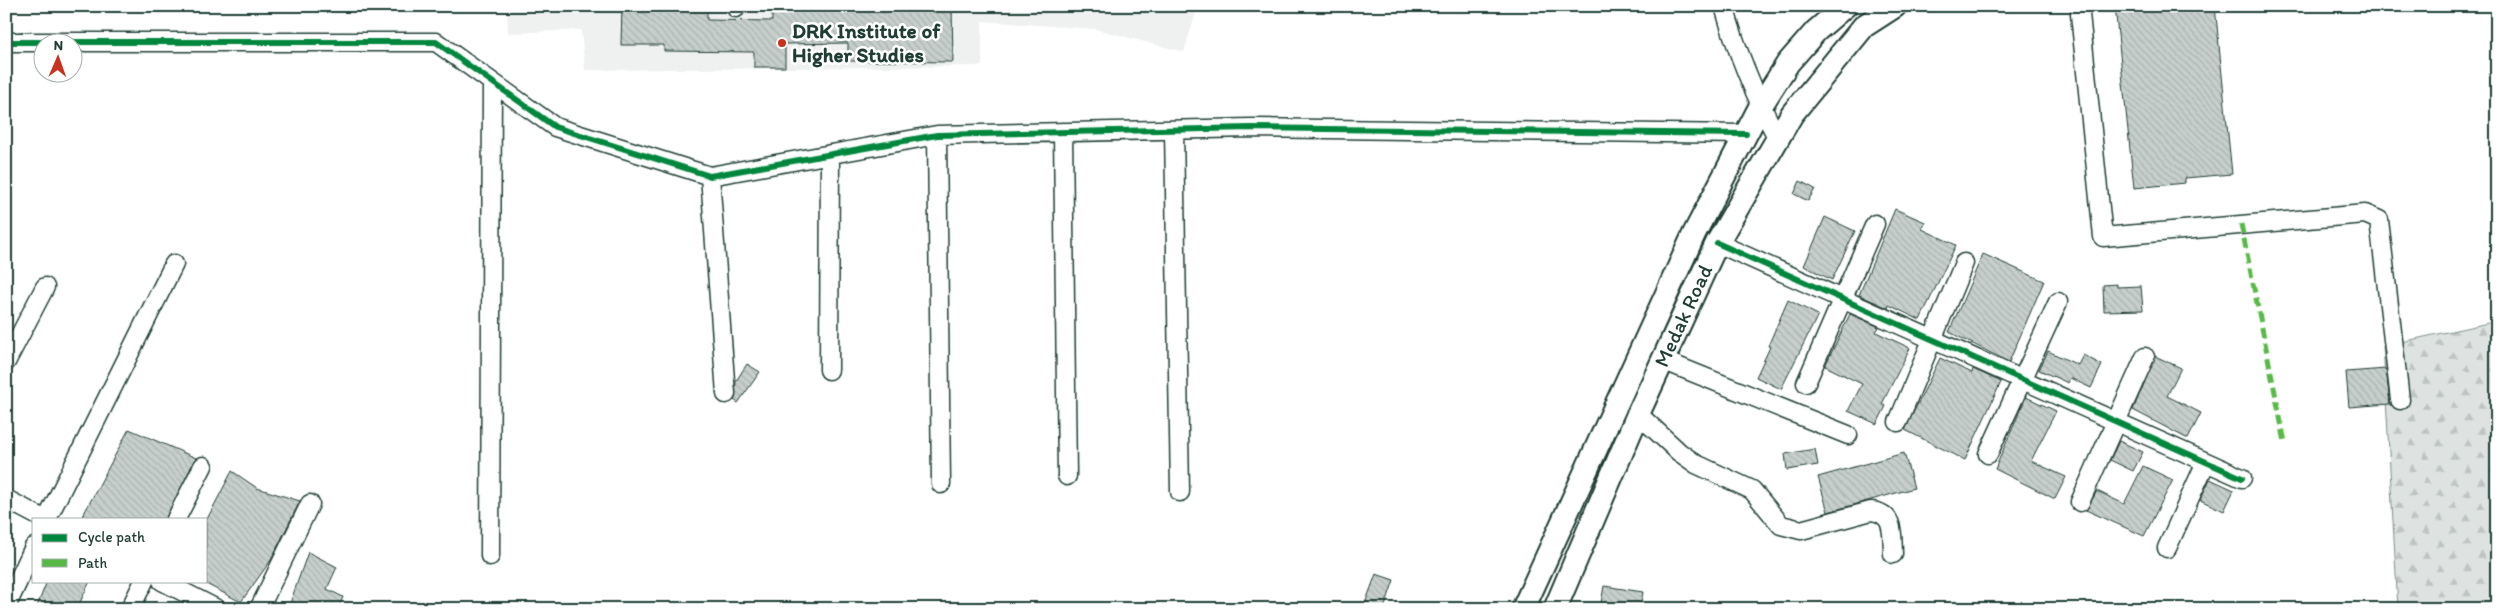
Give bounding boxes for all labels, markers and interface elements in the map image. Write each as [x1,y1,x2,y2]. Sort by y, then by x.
place label: DRK Institute of Higher Studies [792,18,941,68]
north arrow [32,32,82,82]
text: N [53,37,63,54]
marker: DRK Institute of Higher Studies [776,37,788,49]
street label: Medak Road [1648,260,1718,371]
legend [32,518,208,582]
text: Cycle path [78,528,145,546]
text: Path [78,554,107,572]

